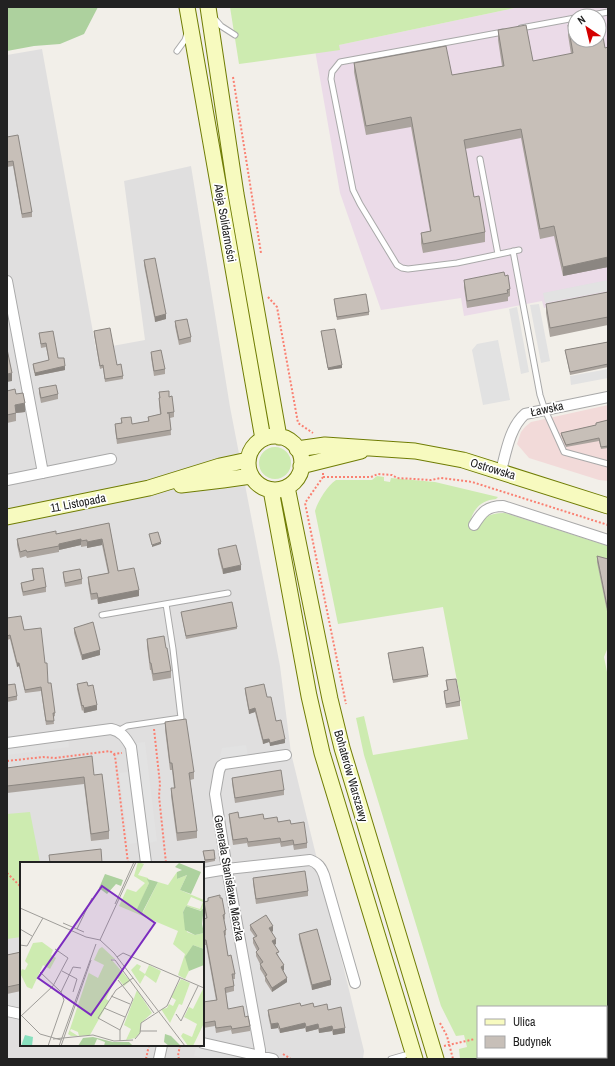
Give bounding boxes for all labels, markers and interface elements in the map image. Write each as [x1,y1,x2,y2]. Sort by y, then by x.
north arrow [567,8,607,48]
text: N [575,12,588,27]
street label: Aleja Solidarności [210,182,240,263]
street label: Ławska [529,398,565,420]
street label: Ostrowska [468,455,518,484]
street label: 11 Listopada [49,490,108,516]
street label: Bohaterów Warszawy [330,728,372,824]
street label: Generała Stanisława Maczka [210,814,248,943]
inset map [20,862,204,1046]
legend [477,1006,607,1058]
text: Ulica [513,1014,536,1030]
text: Budynek [513,1034,551,1050]

